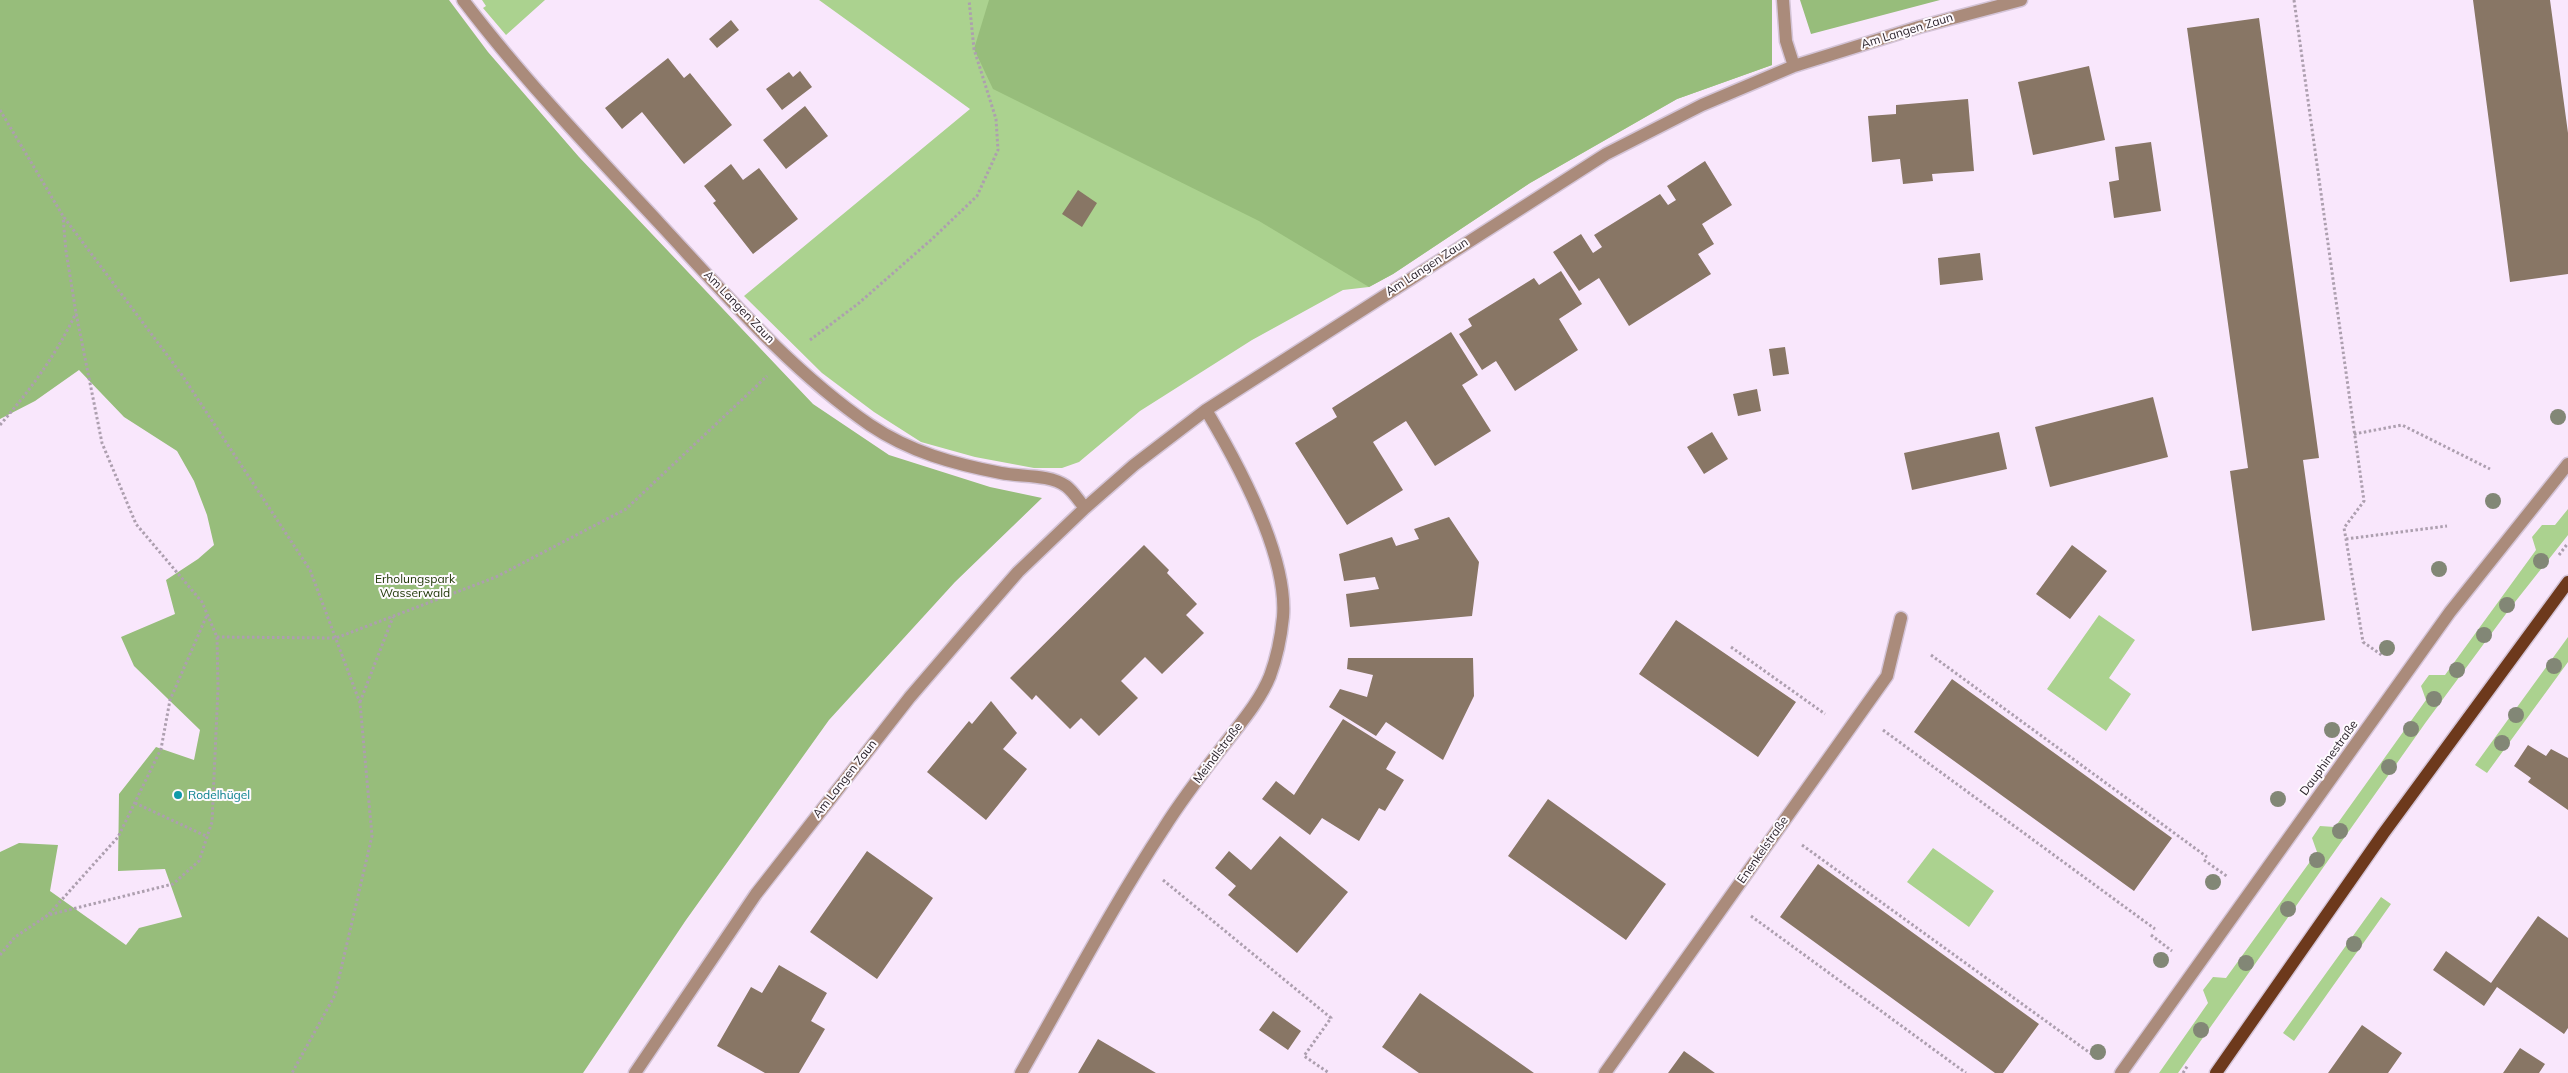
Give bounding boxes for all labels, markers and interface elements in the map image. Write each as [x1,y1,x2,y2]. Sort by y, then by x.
street label: Am Langen Zaun [1859,10,1955,52]
street label: Am Langen Zaun [1383,235,1471,299]
street label: Am Langen Zaun [701,268,777,346]
park label: Erholungspark Wasserwald [375,572,455,600]
street label: Dauphinestraße [2297,718,2361,798]
street label: Meindlstraße [1190,720,1246,786]
street label: Am Langen Zaun [810,737,880,821]
place label: Rodelhügel [188,788,250,802]
marker: Rodelhügel [172,789,184,801]
street label: Enenkelstraße [1735,814,1791,886]

